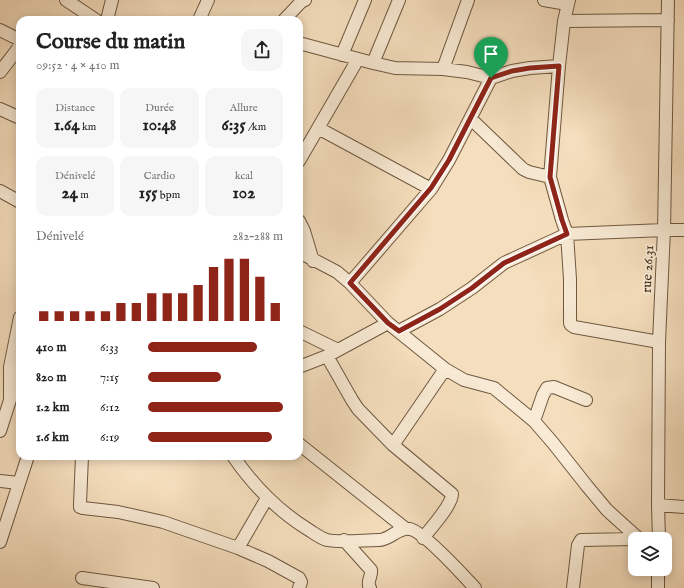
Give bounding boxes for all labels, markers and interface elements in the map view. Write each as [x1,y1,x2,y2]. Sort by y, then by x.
text: Course du matin [36,28,185,56]
button: share [241,29,283,71]
pin [474,37,508,78]
icon: arrive [480,43,502,65]
text: 09:52 · 4 × 410 m [36,57,119,74]
text: Distance [55,101,95,115]
text: Durée [145,101,174,115]
text: Allure [230,101,258,115]
text: 1.64 [54,115,80,136]
text: 10:48 [142,115,177,136]
text: 6:35 [221,115,246,136]
text: km [80,120,96,134]
text: /km [246,120,266,134]
text: Dénivelé [55,169,95,183]
text: Cardio [144,169,175,183]
text: kcal [235,169,253,183]
text: 24 [62,183,78,204]
text: 155 [139,183,157,204]
text: 102 [233,183,255,204]
text: m [78,188,89,202]
text: bpm [157,188,180,202]
text: Dénivelé [36,228,84,245]
text: 282–288 m [232,228,283,245]
street label: rue 26.31 [638,245,658,293]
text: 410 m [36,339,66,356]
text: 6:33 [100,339,119,356]
text: 820 m [36,369,66,386]
text: 7:15 [100,369,119,386]
text: 1.2 km [36,399,70,416]
text: 6:12 [100,399,120,416]
text: 1.6 km [36,429,69,446]
text: 6:19 [100,429,119,446]
map controls [628,532,672,576]
button: layers [628,532,672,576]

